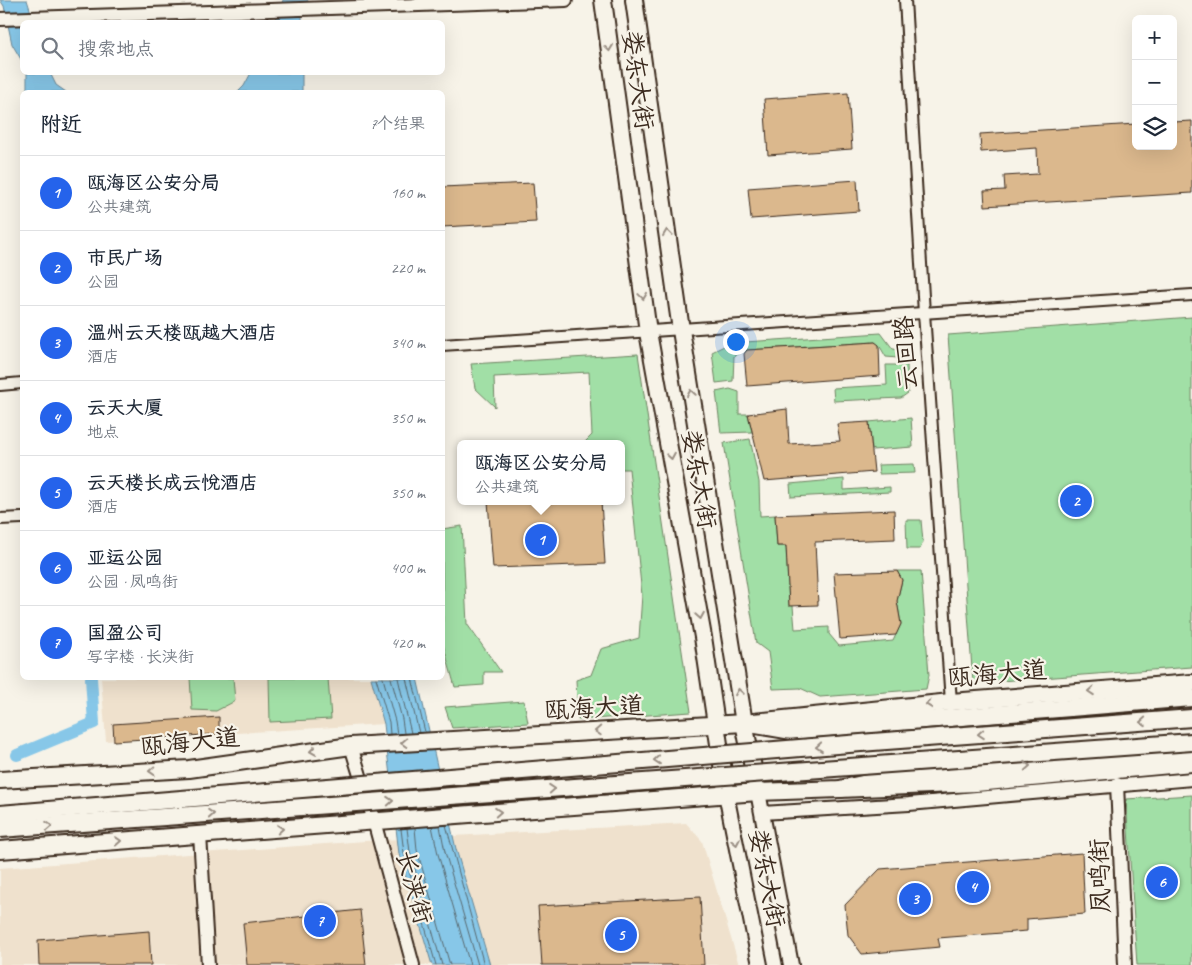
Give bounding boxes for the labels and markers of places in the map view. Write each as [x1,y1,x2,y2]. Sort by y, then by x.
pin: 2 [1060,482,1092,520]
pin: 1 [525,521,557,559]
pin: 6 [1146,863,1178,901]
pin: 4 [957,868,989,906]
pin: 3 [899,880,931,918]
pin: 7 [304,902,336,940]
pin: 5 [605,916,637,954]

